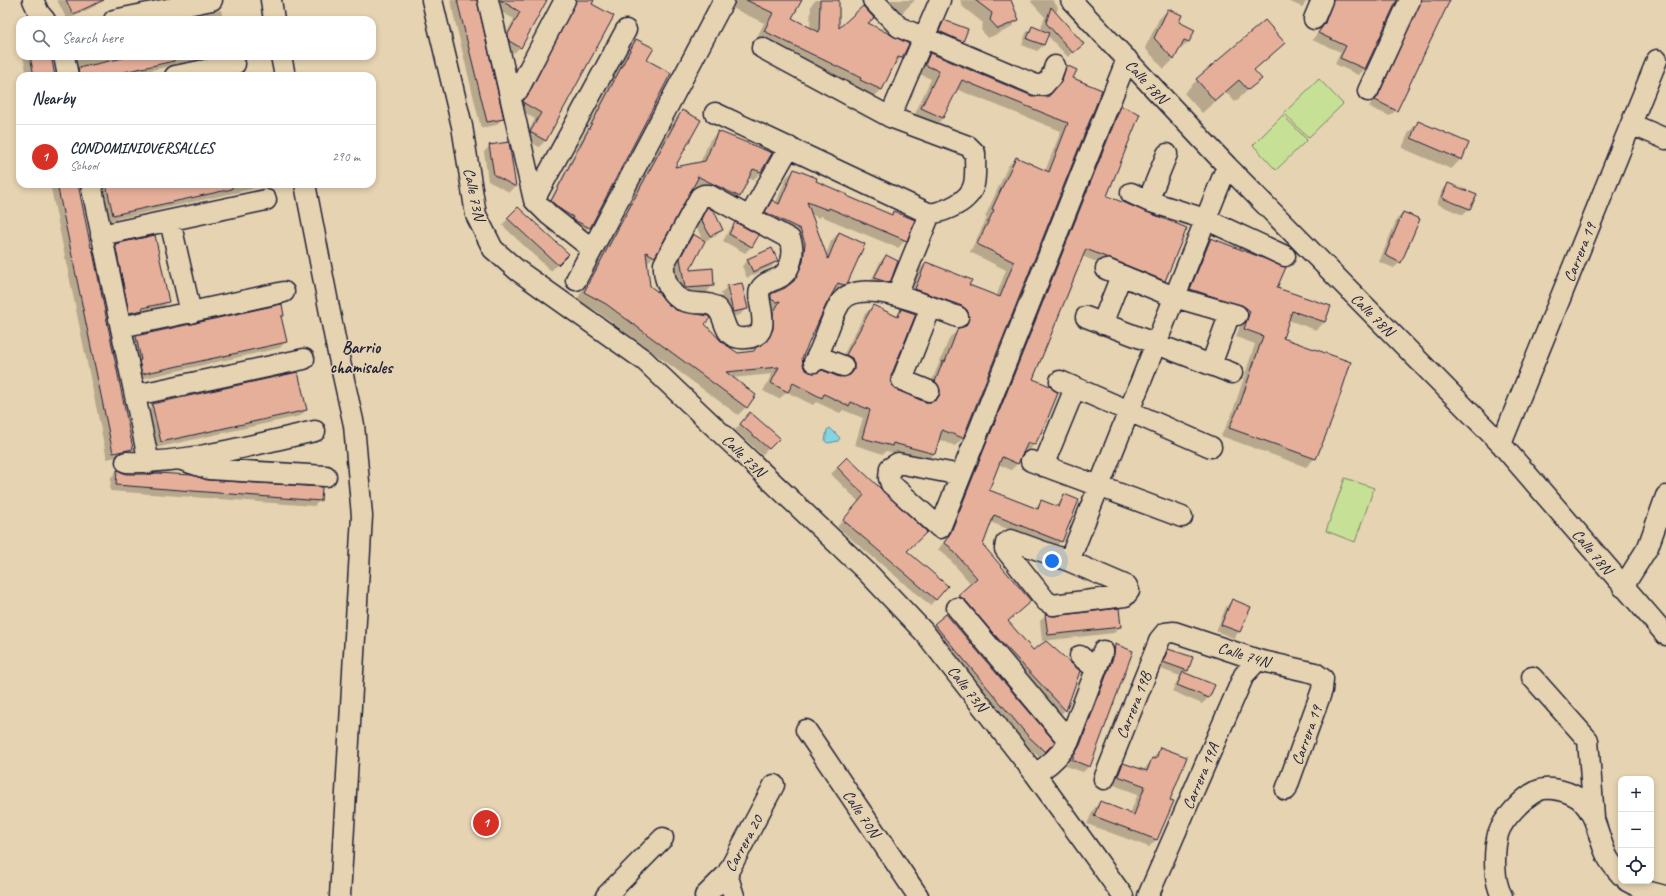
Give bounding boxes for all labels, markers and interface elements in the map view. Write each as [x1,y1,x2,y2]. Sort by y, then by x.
search box [16,16,376,60]
icon: search [30,27,52,49]
text: Search here [62,29,123,48]
street label: Calle 78N [1121,55,1173,110]
text: Nearby [32,88,75,109]
text: CONDOMINIOVERSALLES [70,139,214,158]
text: 1 [42,149,48,165]
text: 290 m [332,149,360,165]
text: School [70,158,98,174]
street label: Calle 73N [459,166,490,225]
street label: Carrera 19 [1559,218,1601,285]
street label: Calle 78N [1346,289,1400,342]
district label: Barrio chamisales [330,337,394,378]
street label: Calle 73N [717,430,771,483]
street label: Calle 78N [1568,525,1618,580]
your location [1042,551,1062,571]
street label: Calle 74N [1215,638,1274,673]
street label: Calle 73N [943,662,993,718]
street label: Carrera 19B [1112,668,1157,742]
street label: Carrera 19 [1287,701,1328,768]
street label: Carrera 19A [1178,739,1224,812]
map controls [1618,776,1654,884]
button: + [1618,776,1654,812]
street label: Calle 70N [838,786,886,843]
pin: 1 [473,808,499,838]
street label: Carrera 20 [720,810,768,875]
button: − [1618,812,1654,848]
button: locate [1618,848,1654,884]

